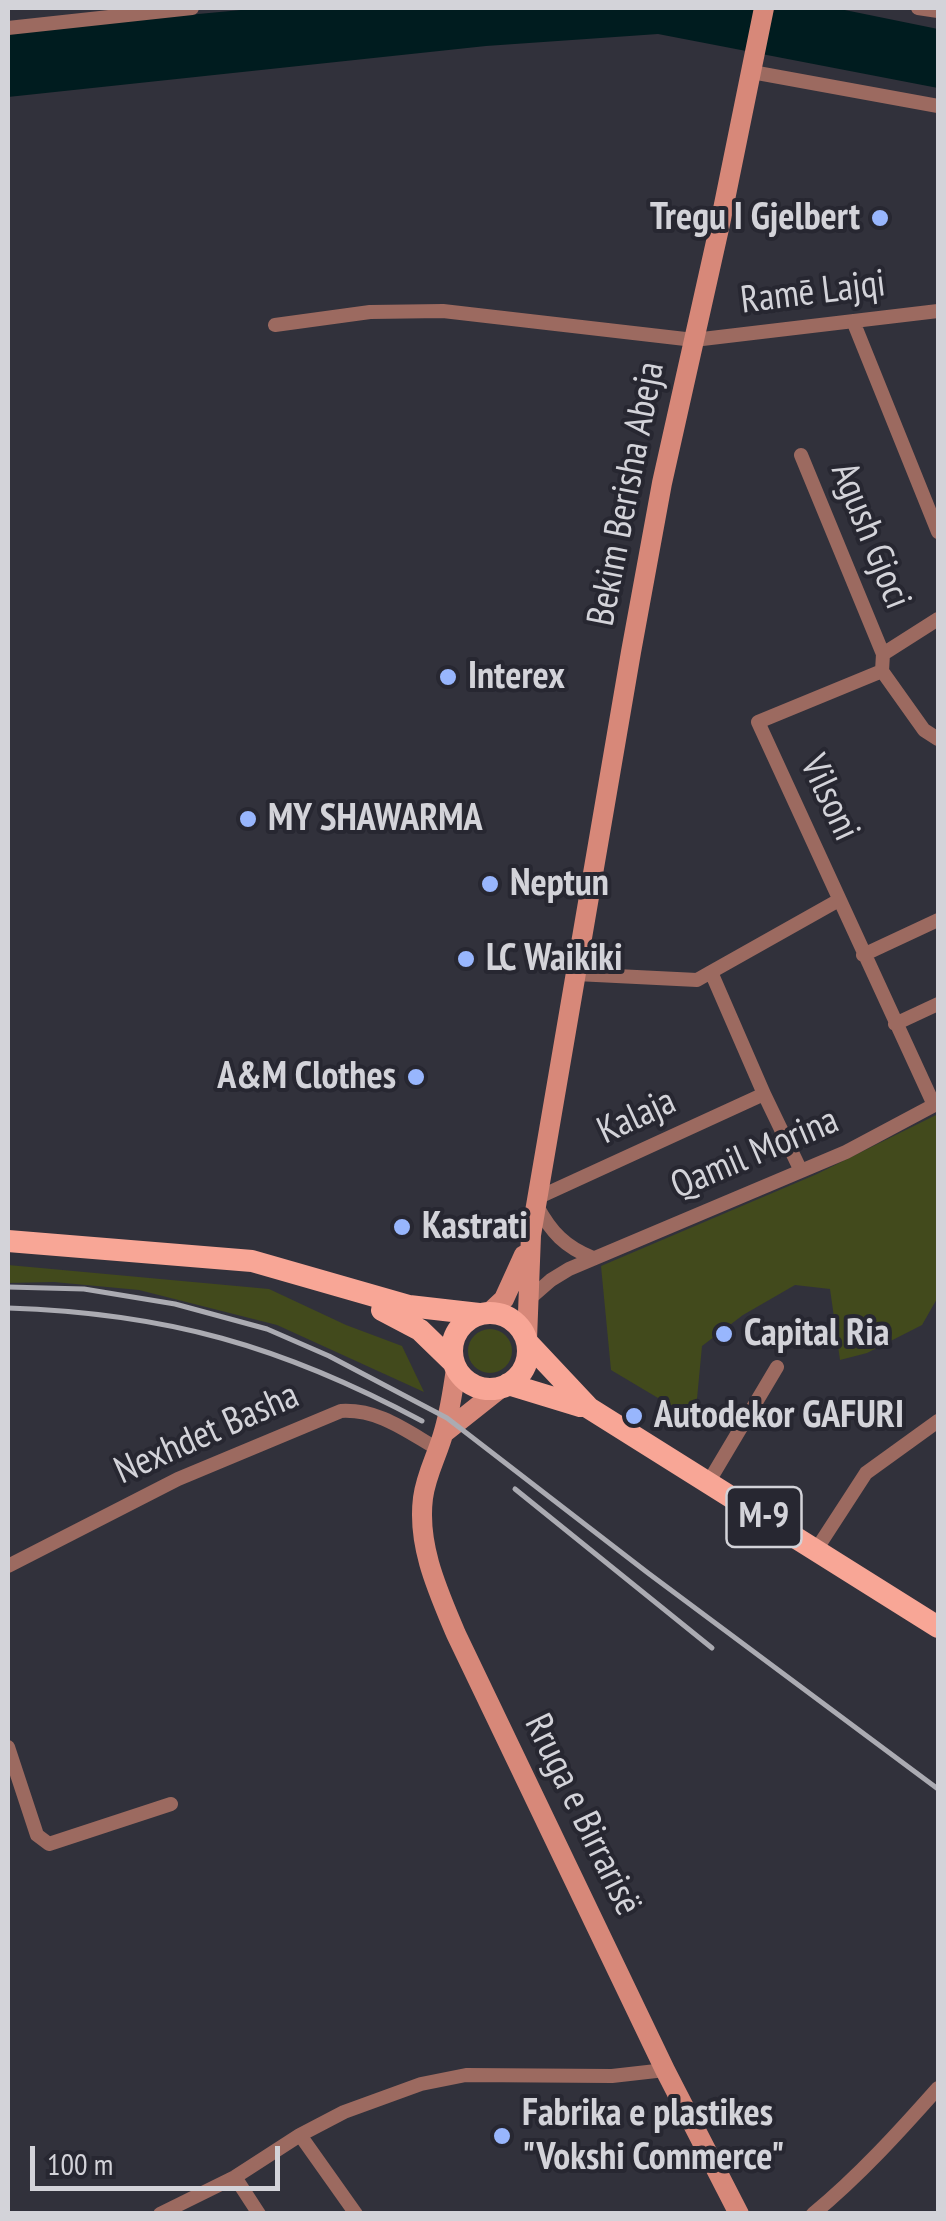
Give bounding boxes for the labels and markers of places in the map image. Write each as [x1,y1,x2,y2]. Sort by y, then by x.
place label: Tregu I Gjelbert [650,195,860,241]
marker: Tregu I Gjelbert [869,207,891,229]
place label: Interex [468,654,565,700]
marker: Interex [437,666,459,688]
place label: MY SHAWARMA [268,796,483,842]
marker: MY SHAWARMA [237,808,259,830]
place label: Neptun [510,861,609,907]
marker: Neptun [479,873,501,895]
place label: LC Waikiki [486,936,623,982]
marker: LC Waikiki [455,948,477,970]
place label: A&M Clothes [217,1054,396,1100]
marker: A&M Clothes [405,1066,427,1088]
place label: Kastrati [422,1204,528,1250]
marker: Kastrati [391,1216,413,1238]
place label: Capital Ria [744,1311,889,1357]
marker: Capital Ria [713,1323,735,1345]
place label: Autodekor GAFURI [654,1393,904,1439]
marker: Autodekor GAFURI [623,1405,645,1427]
place label: Fabrika e plastikes "Vokshi Commerce" [522,2091,784,2180]
marker: Fabrika e plastikes "Vokshi Commerce" [491,2125,513,2147]

